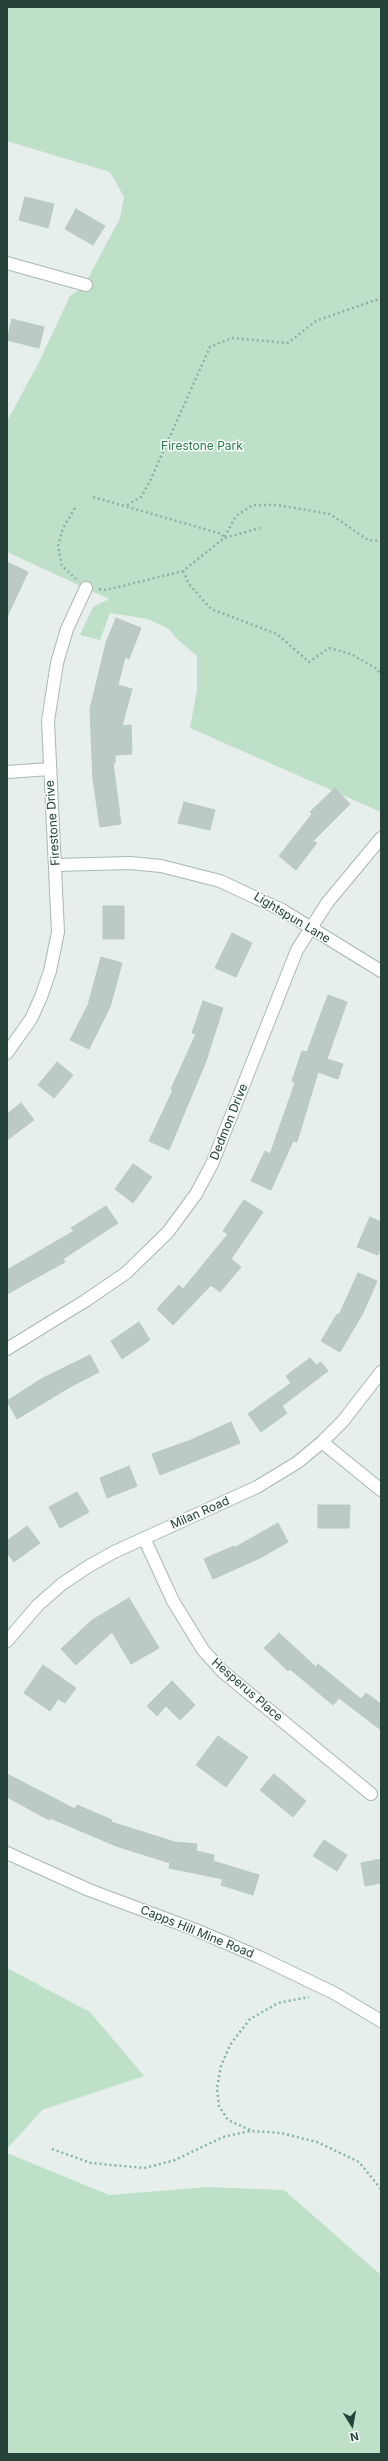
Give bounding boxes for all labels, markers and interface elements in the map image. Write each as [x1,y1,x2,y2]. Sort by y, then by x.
park label: Firestone Park [161,439,243,453]
street label: Firestone Drive [43,780,63,866]
street label: Lightspun Lane [251,889,333,947]
street label: Dedmon Drive [207,1082,251,1162]
street label: Milan Road [168,1494,232,1532]
street label: Hesperus Place [209,1655,285,1725]
street label: Capps Hill Mine Road [138,1903,256,1961]
north arrow [332,2405,372,2445]
text: N [349,2429,360,2444]

